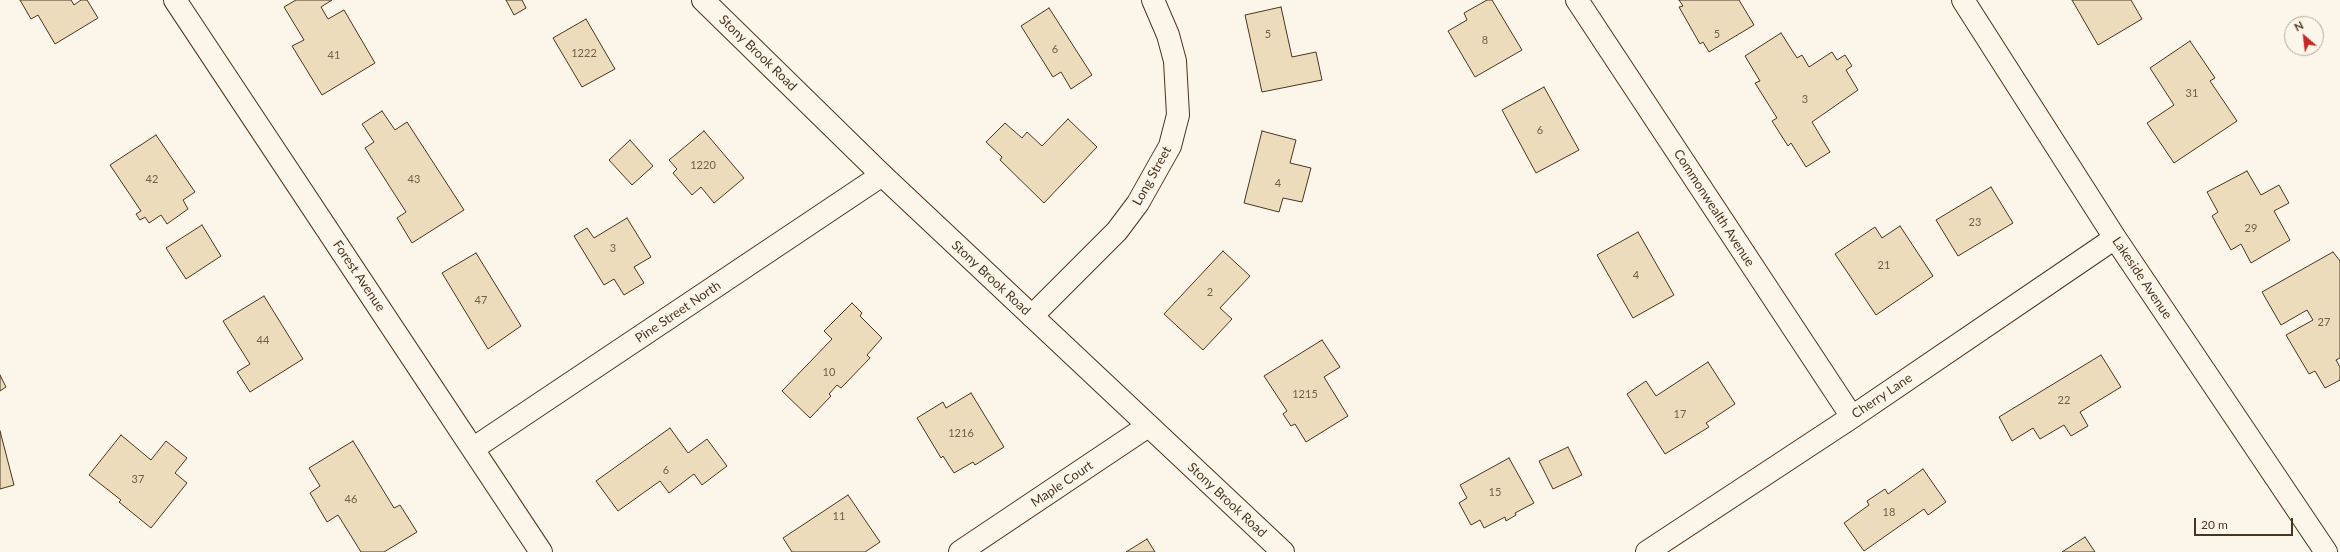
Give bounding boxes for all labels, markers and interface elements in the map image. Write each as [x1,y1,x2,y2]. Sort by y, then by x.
street label: Stony Brook Road [716,12,800,94]
north arrow [2284,16,2324,56]
text: N [2292,18,2305,34]
house number: 5 [1265,27,1271,41]
house number: 5 [1714,27,1720,41]
house number: 8 [1482,33,1488,47]
house number: 6 [1052,42,1058,56]
house number: 1222 [571,46,597,60]
house number: 41 [328,48,340,62]
house number: 31 [2186,86,2198,100]
house number: 3 [1802,92,1808,106]
house number: 6 [1537,123,1543,137]
street label: Long Street [1129,144,1175,208]
street label: Commonwealth Avenue [1670,146,1758,270]
house number: 1220 [690,158,716,172]
house number: 42 [146,172,158,186]
house number: 43 [408,172,420,186]
house number: 4 [1275,176,1281,190]
house number: 23 [1969,215,1981,229]
house number: 29 [2245,221,2257,235]
street label: Lakeside Avenue [2109,234,2175,322]
street label: Stony Brook Road [948,237,1034,319]
street label: Forest Avenue [330,238,388,314]
house number: 3 [610,241,616,255]
house number: 21 [1878,258,1890,272]
house number: 4 [1633,268,1639,282]
street label: Pine Street North [632,278,724,346]
house number: 2 [1207,285,1213,299]
house number: 47 [475,293,487,307]
house number: 27 [2318,315,2330,329]
house number: 44 [257,333,269,347]
house number: 10 [823,365,835,379]
street label: Cherry Lane [1849,370,1915,422]
house number: 1215 [1292,387,1318,401]
house number: 22 [2058,393,2070,407]
house number: 17 [1674,407,1686,421]
house number: 1216 [948,426,974,440]
street label: Maple Court [1028,458,1096,510]
street label: Stony Brook Road [1184,459,1270,541]
house number: 6 [663,463,669,477]
house number: 37 [132,472,144,486]
house number: 15 [1489,485,1501,499]
house number: 46 [345,492,357,506]
house number: 18 [1883,505,1895,519]
house number: 11 [833,509,845,523]
scale bar [2196,510,2295,536]
text: 20 m [2201,517,2228,532]

